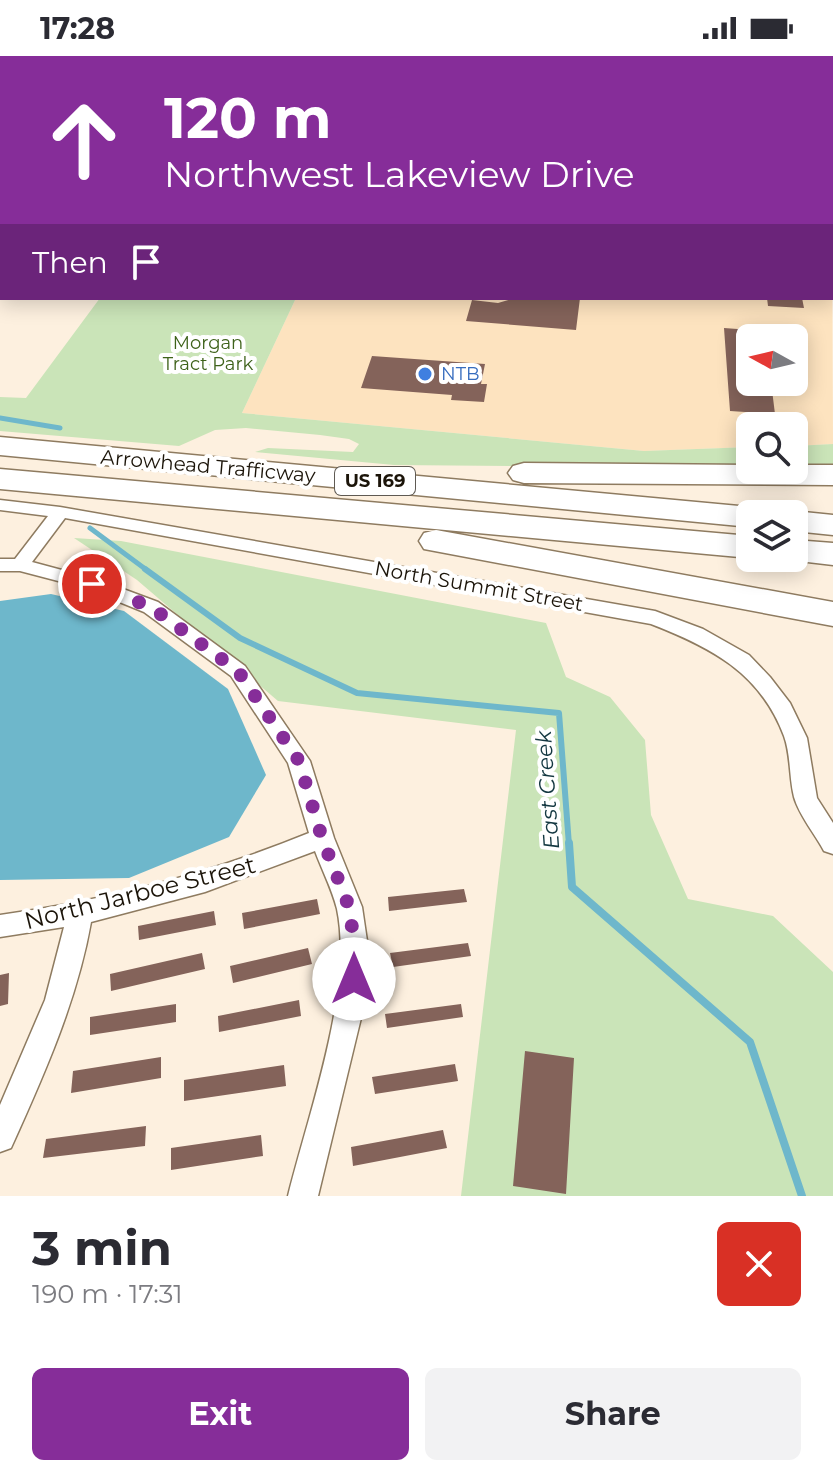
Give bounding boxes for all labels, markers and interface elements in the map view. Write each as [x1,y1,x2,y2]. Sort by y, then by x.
text: 17:28 [40,10,115,47]
text: 120 m [164,84,332,152]
icon: ahead [32,88,136,192]
text: Northwest Lakeview Drive [164,152,634,196]
icon: arrive [124,240,168,284]
text: Then [32,244,108,281]
north arrow [736,324,808,396]
map controls [736,324,808,572]
park label: Morgan Tract Park [163,332,254,375]
place label: NTB [441,363,480,385]
marker: NTB [416,365,434,383]
button: search [736,412,808,484]
street label: Arrowhead Trafficway [100,445,316,487]
road number: US 169 [335,467,415,495]
button: layers [736,500,808,572]
pin [58,550,126,618]
street label: North Summit Street [373,556,585,616]
icon: arrive [70,562,114,606]
water label: East Creek [530,729,565,850]
street label: North Jarboe Street [21,850,259,935]
position arrow [312,937,396,1021]
text: 3 min [32,1219,172,1277]
button: close [717,1222,801,1306]
text: 190 m · 17:31 [32,1278,183,1310]
button: Exit [32,1368,409,1460]
button: Share [425,1368,801,1460]

